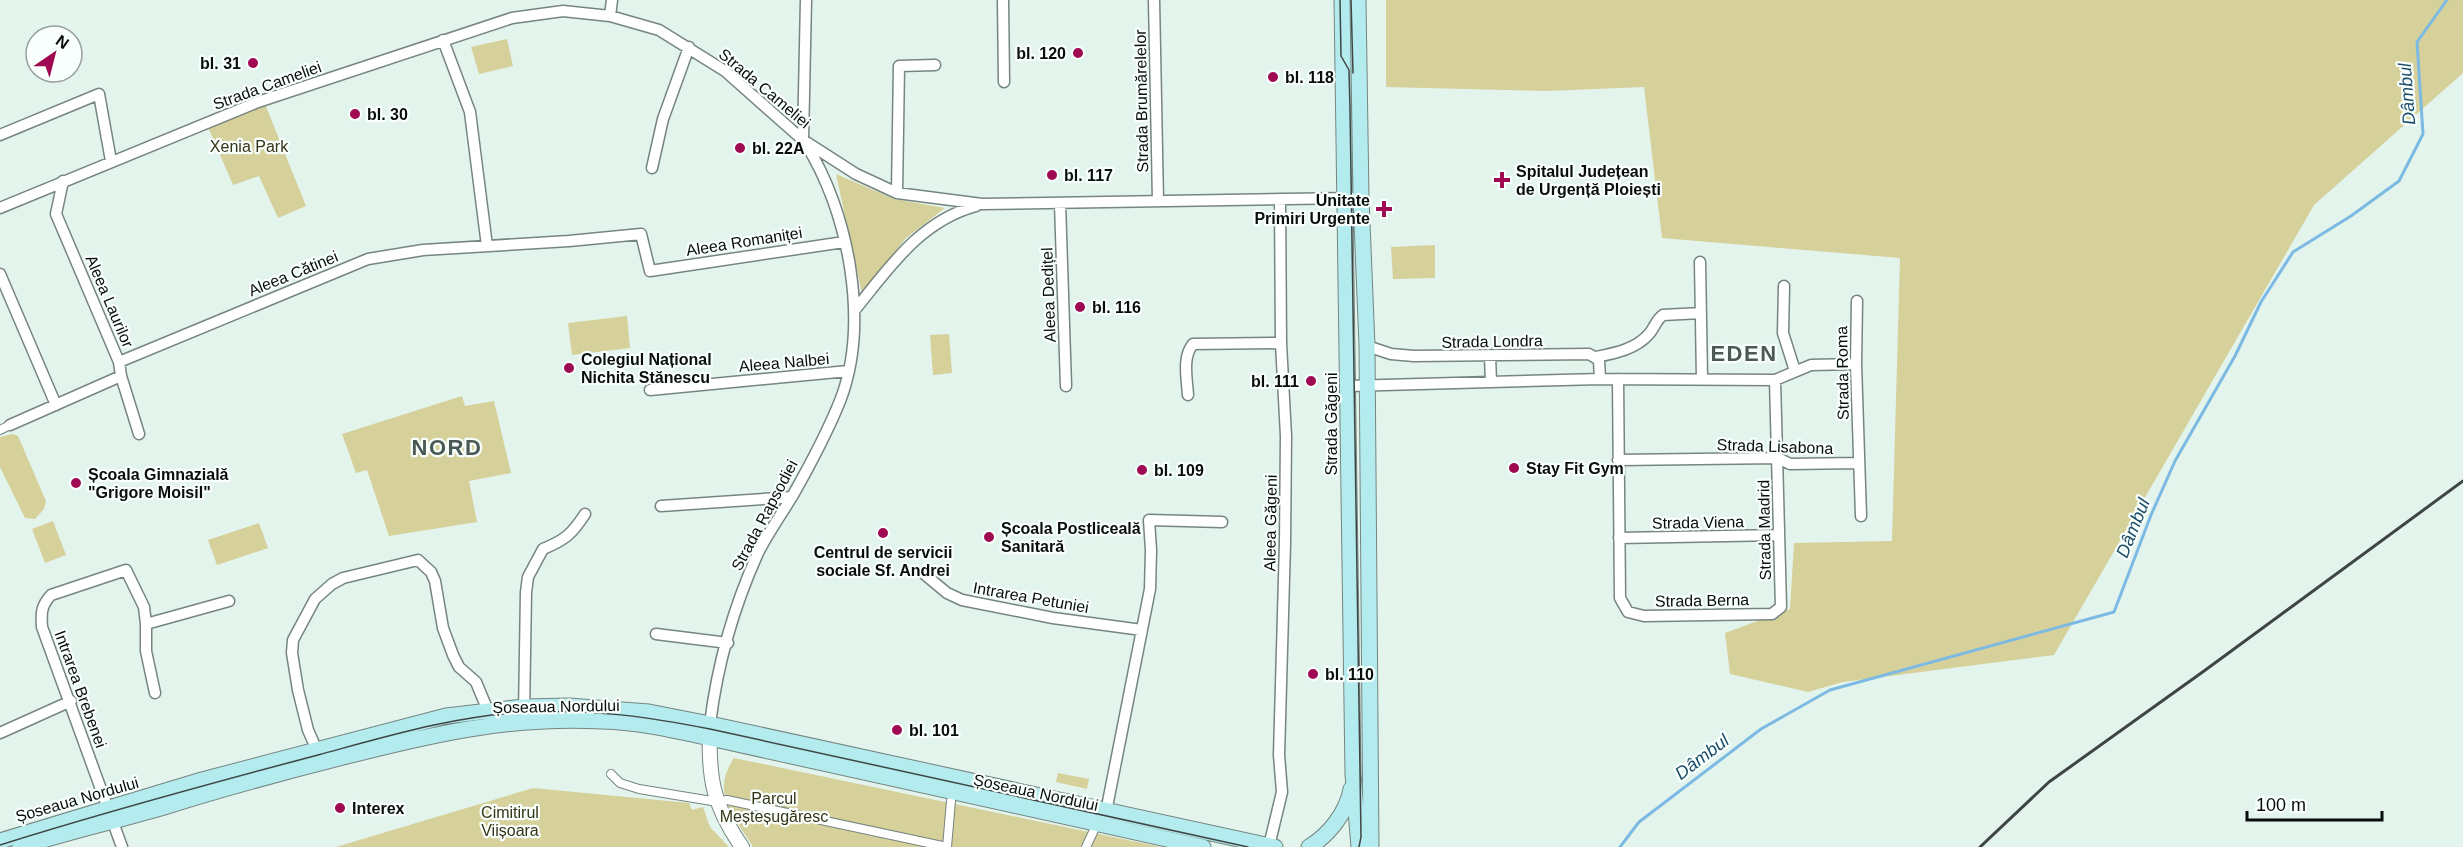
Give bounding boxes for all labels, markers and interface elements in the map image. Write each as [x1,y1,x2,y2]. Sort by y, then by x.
north arrow [24,24,84,84]
street label: Strada Brumărelelor [1132,29,1151,173]
text: N [53,32,72,52]
street label: Strada Cameliei [716,45,814,131]
place label: bl. 120 [1016,45,1066,62]
marker: bl. 120 [1071,46,1085,60]
place label: bl. 31 [200,55,241,72]
marker: bl. 31 [246,56,260,70]
street label: Strada Cameliei [211,58,324,113]
water label: Dâmbul [2395,61,2419,126]
place label: bl. 118 [1285,69,1334,86]
marker: bl. 118 [1266,70,1280,84]
place label: bl. 30 [367,106,408,123]
marker: bl. 30 [348,107,362,121]
park label: Xenia Park [210,138,289,155]
place label: bl. 22A [752,140,805,157]
marker: bl. 22A [733,141,747,155]
place label: Spitalul Județean de Urgență Ploiești [1516,163,1661,198]
place label: bl. 117 [1064,167,1113,184]
marker: bl. 117 [1045,168,1059,182]
marker: Spitalul Județean de Urgență Ploiești [1493,171,1511,189]
place label: Unitate Primiri Urgente [1254,192,1370,227]
marker: Unitate Primiri Urgente [1375,200,1393,218]
street label: Aleea Romaniței [685,224,803,259]
street label: Aleea Dedițel [1038,247,1059,343]
street label: Aleea Cătinei [246,248,340,299]
street label: Aleea Laurilor [82,252,137,351]
place label: bl. 116 [1092,299,1141,316]
marker: bl. 116 [1073,300,1087,314]
street label: Strada Roma [1833,326,1852,420]
street label: Strada Londra [1441,332,1543,351]
district label: EDEN [1710,341,1778,366]
street label: Aleea Nalbei [738,350,830,375]
place label: Colegiul Național Nichita Stănescu [581,351,712,386]
marker: Colegiul Național Nichita Stănescu [562,361,576,375]
street label: Strada Găgeni [1323,372,1340,476]
place label: bl. 111 [1251,373,1299,390]
marker: bl. 111 [1304,374,1318,388]
district label: NORD [412,435,482,460]
street label: Strada Lisabona [1716,436,1834,457]
street label: Strada Rapsodiei [728,457,801,573]
place label: Stay Fit Gym [1526,460,1624,477]
marker: Stay Fit Gym [1507,461,1521,475]
place label: bl. 109 [1154,462,1204,479]
marker: bl. 109 [1135,463,1149,477]
place label: Școala Gimnazială "Grigore Moisil" [88,466,229,501]
street label: Aleea Găgeni [1261,474,1280,572]
marker: Școala Gimnazială "Grigore Moisil" [69,476,83,490]
street label: Strada Madrid [1755,480,1774,580]
water label: Dâmbul [2112,495,2154,561]
street label: Strada Viena [1652,513,1744,532]
place label: Școala Postliceală Sanitară [1001,520,1141,555]
marker: Centrul de servicii sociale Sf. Andrei [876,526,890,540]
marker: Școala Postliceală Sanitară [982,530,996,544]
place label: Centrul de servicii sociale Sf. Andrei [814,544,952,579]
street label: Intrarea Petuniei [972,579,1090,616]
street label: Strada Berna [1655,591,1749,610]
street label: Intrarea Brebenei [51,628,110,750]
place label: bl. 110 [1325,666,1374,683]
marker: bl. 110 [1306,667,1320,681]
street label: Șoseaua Nordului [492,697,620,716]
place label: bl. 101 [909,722,959,739]
marker: bl. 101 [890,723,904,737]
water label: Dâmbul [1671,730,1734,784]
street label: Șoseaua Nordului [972,771,1100,814]
street label: Șoseaua Nordului [14,774,141,825]
scale bar [2247,784,2382,822]
park label: Parcul Meșteșugăresc [720,790,828,825]
text: 100 m [2256,795,2306,815]
place label: Interex [352,800,405,817]
marker: Interex [333,801,347,815]
park label: Cimitirul Viișoara [481,804,539,839]

